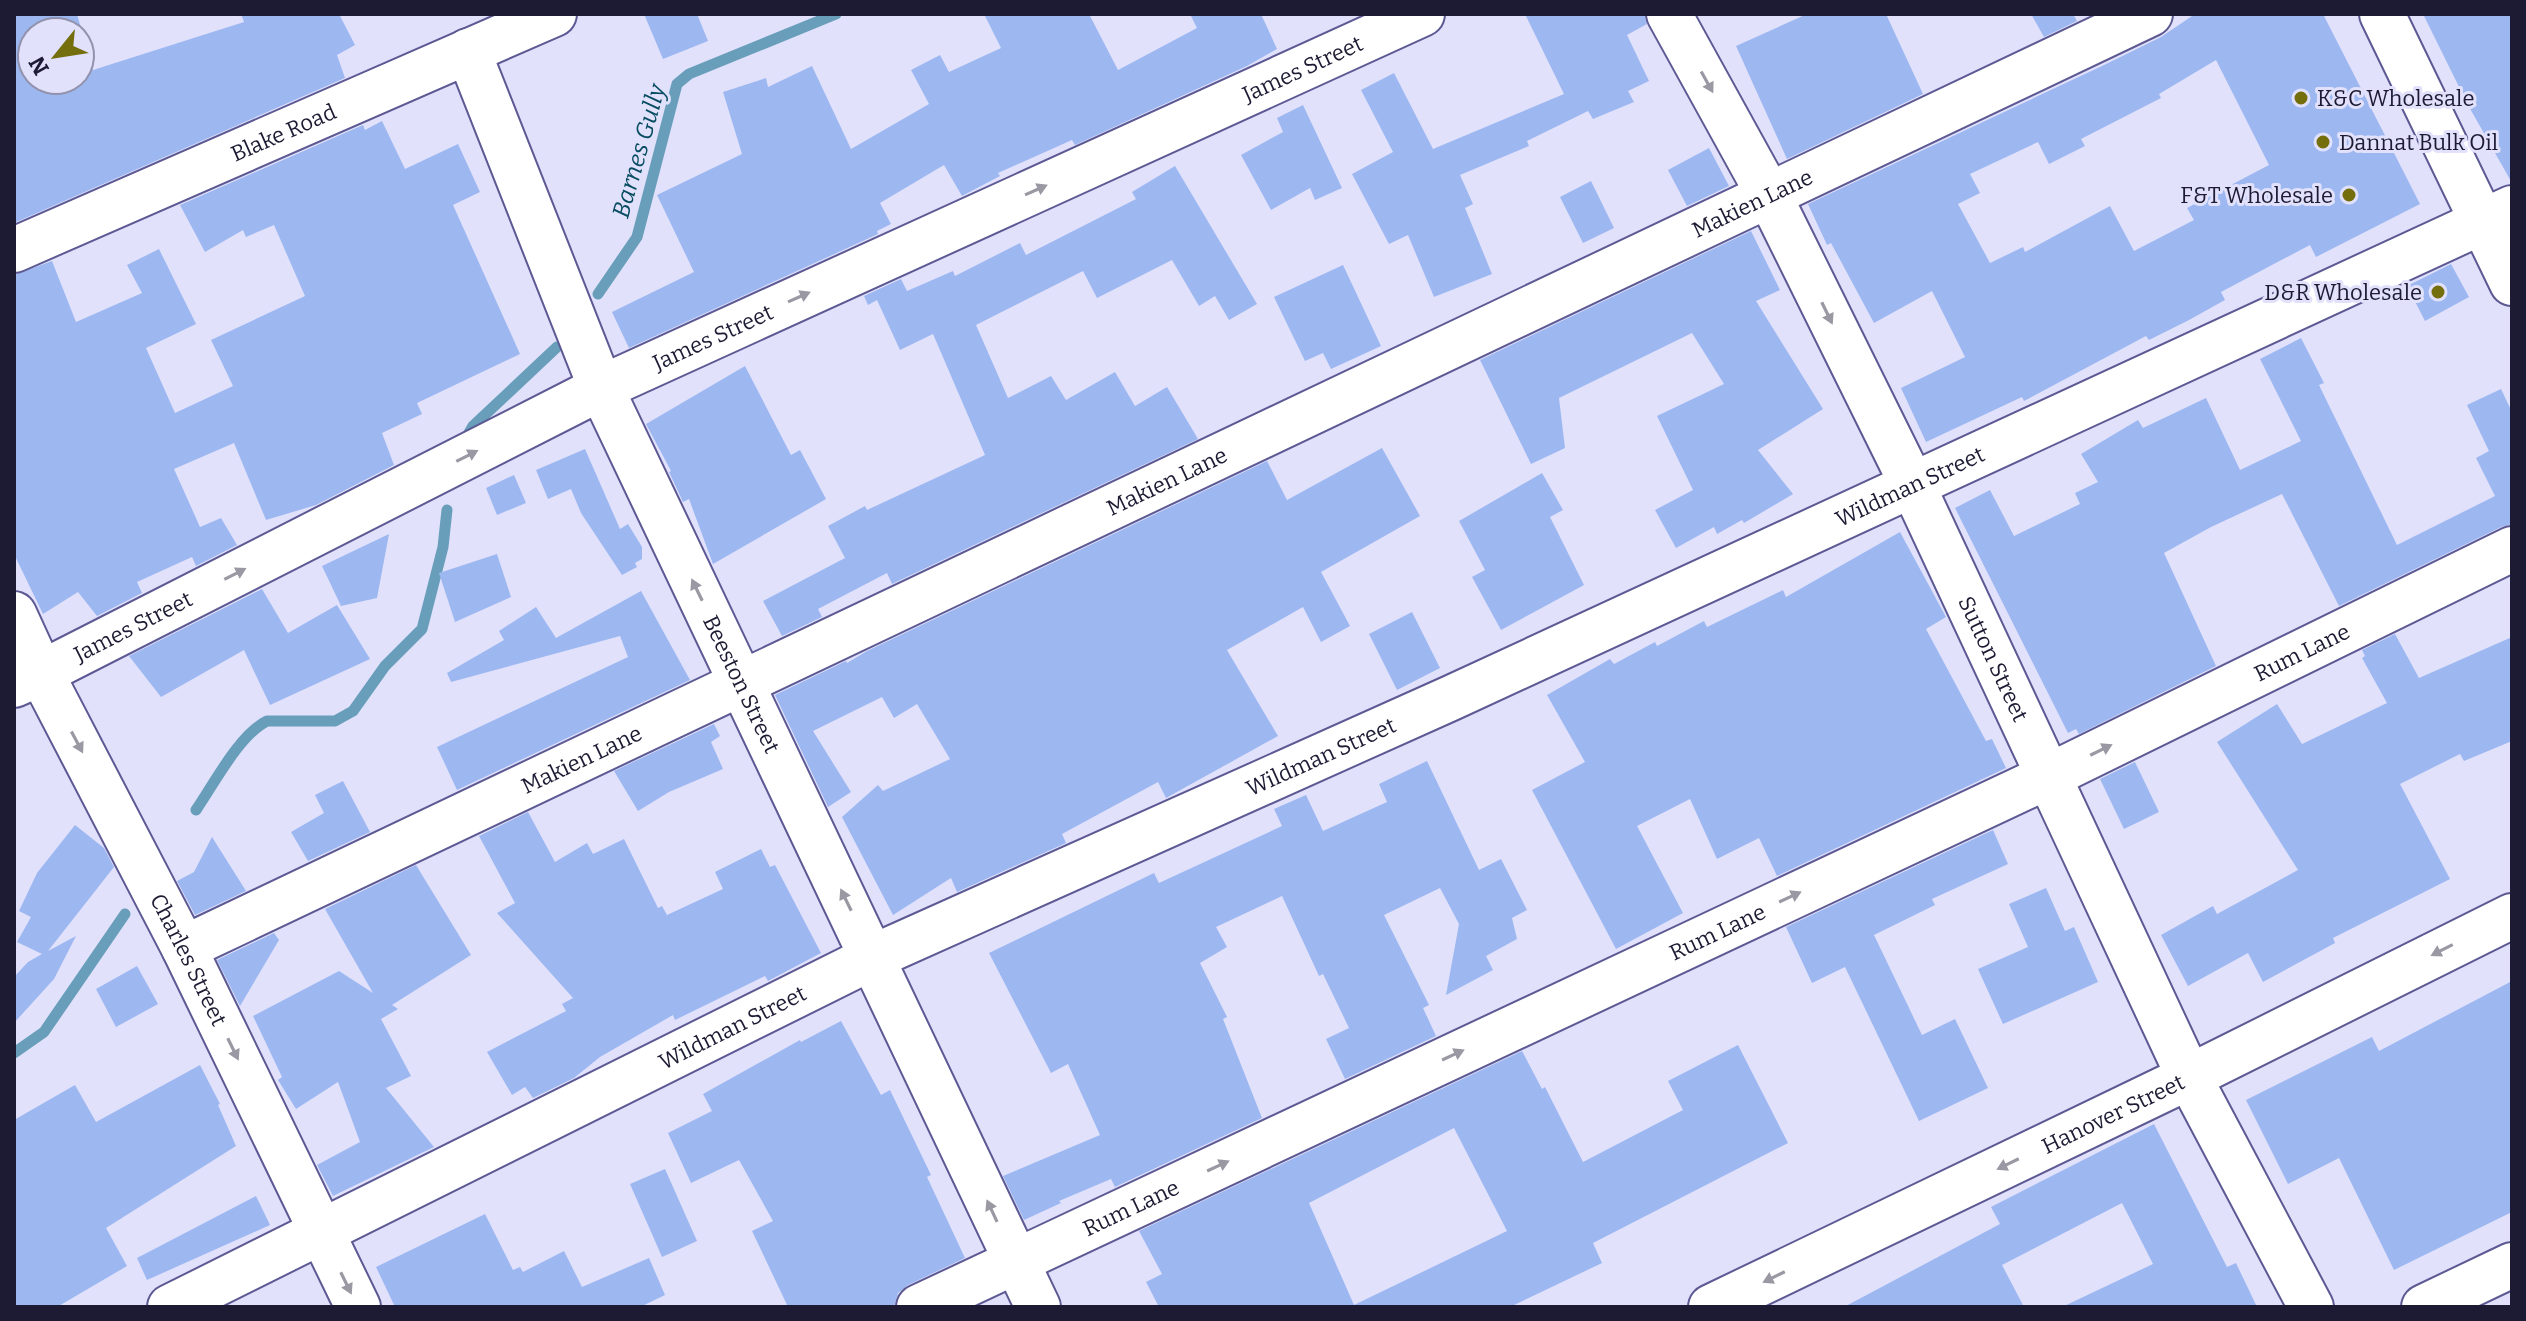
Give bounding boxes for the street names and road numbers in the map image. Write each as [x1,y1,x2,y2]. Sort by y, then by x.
street label: James Street [1237,29,1367,108]
street label: Blake Road [227,97,340,167]
street label: Makien Lane [1687,163,1817,243]
street label: James Street [648,298,777,377]
street label: Wildman Street [1831,440,1989,532]
street label: Makien Lane [1102,441,1231,521]
street label: James Street [68,585,197,668]
street label: Sutton Street [1953,592,2034,726]
street label: Beeston Street [697,611,786,757]
street label: Rum Lane [2250,617,2354,687]
street label: Wildman Street [1242,711,1400,802]
street label: Makien Lane [517,719,646,799]
street label: Charles Street [145,889,233,1030]
street label: Rum Lane [1665,898,1770,966]
street label: Wildman Street [654,979,810,1075]
street label: Hanover Street [2037,1068,2189,1159]
street label: Rum Lane [1078,1173,1183,1242]

